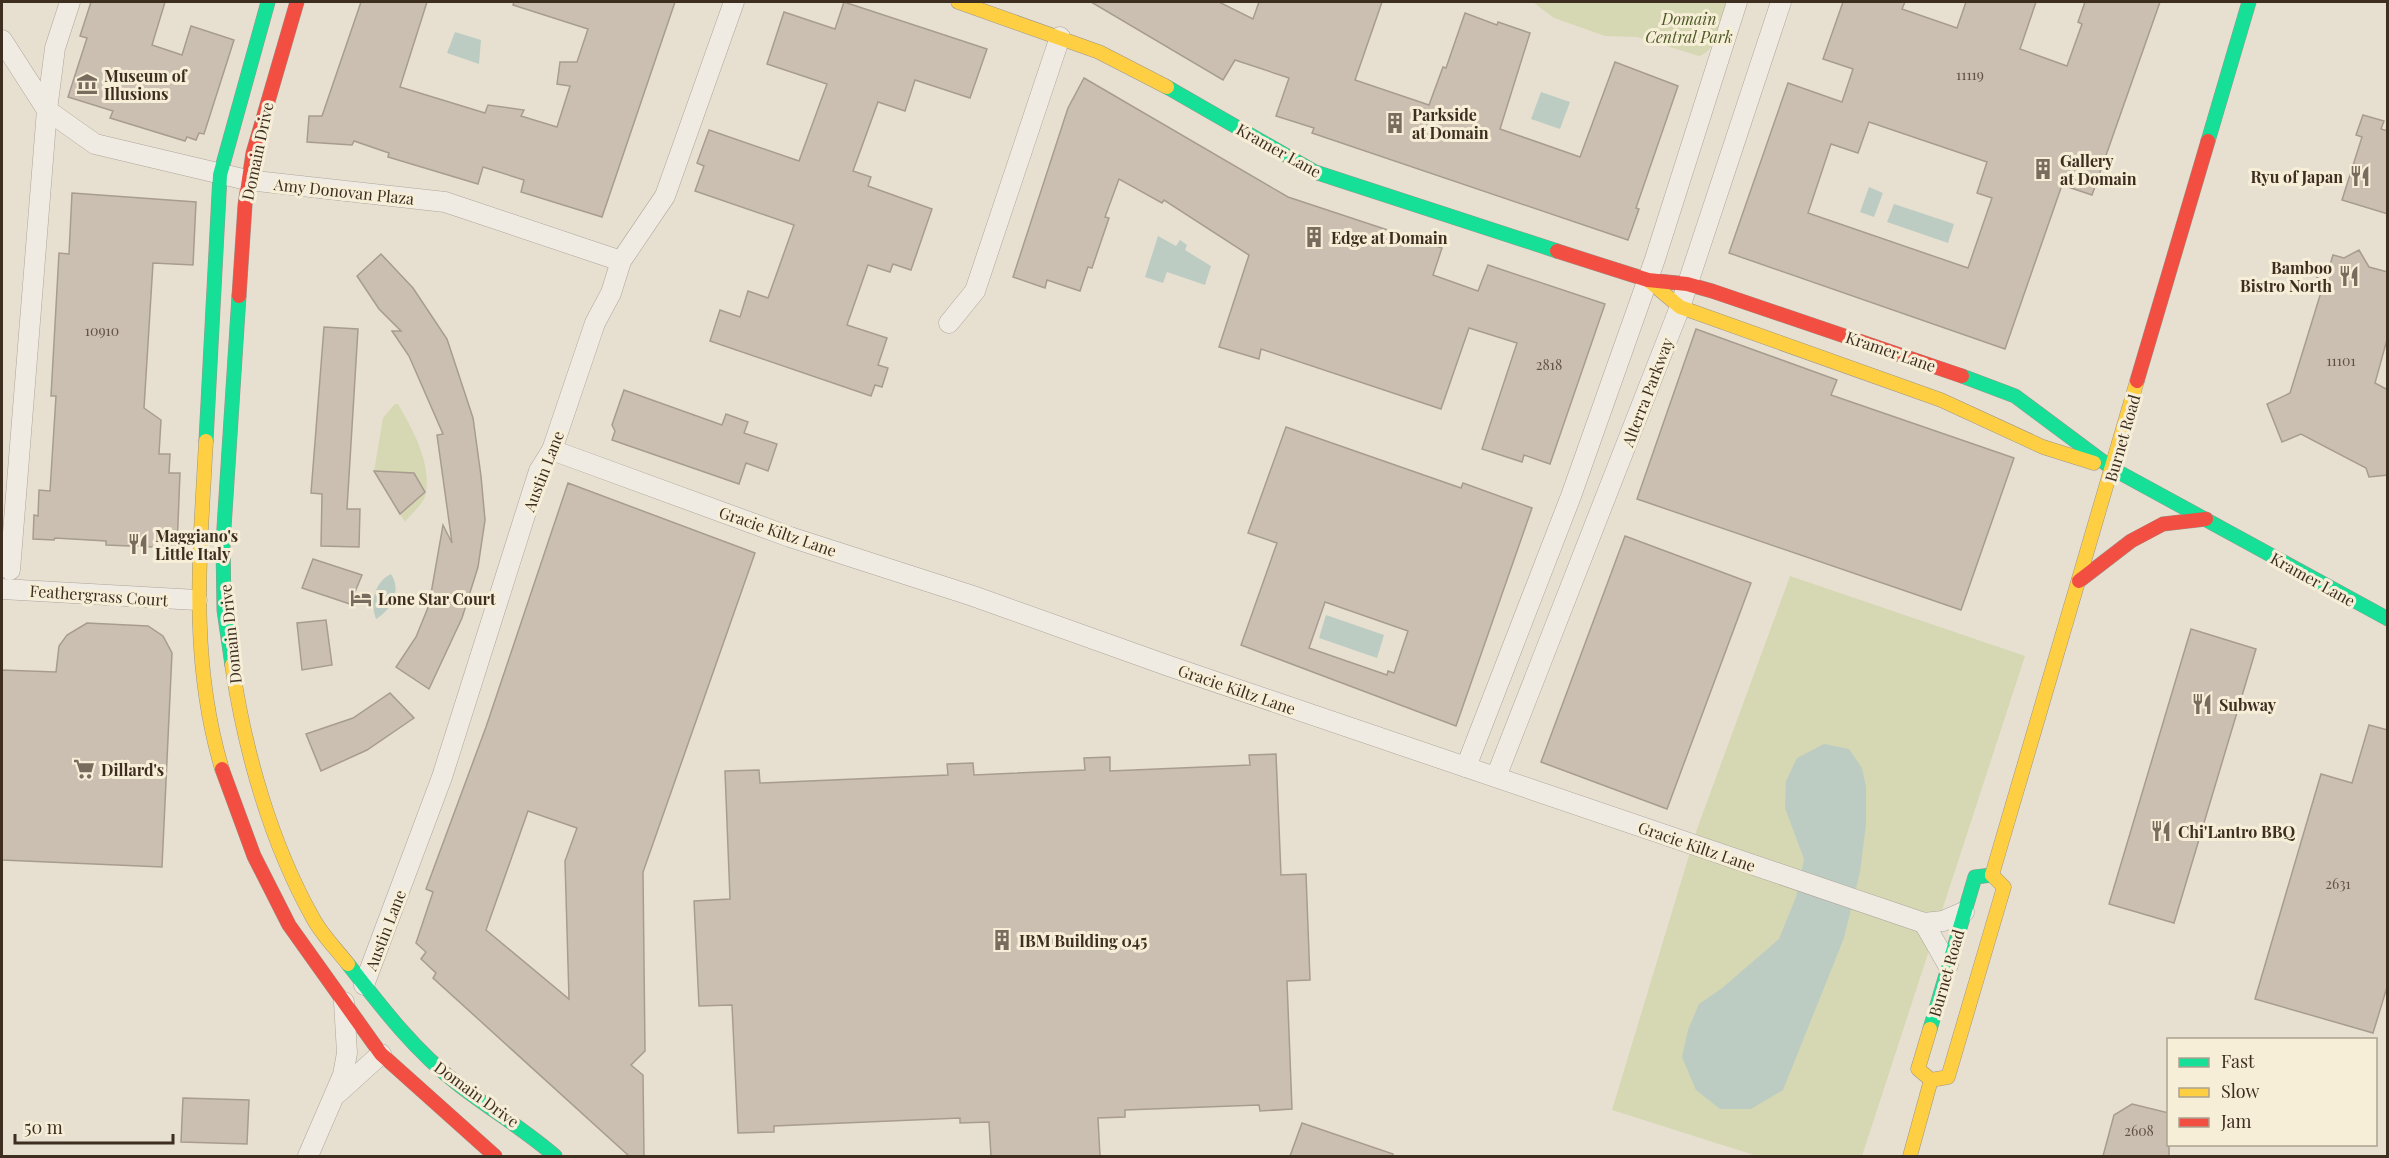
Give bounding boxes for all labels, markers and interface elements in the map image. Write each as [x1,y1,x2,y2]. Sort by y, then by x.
park label: Domain Central Park [1645,8,1733,47]
place label: Museum of Illusions [104,65,188,104]
house number: 11119 [1956,65,1984,84]
museum icon: Museum of Illusions [75,72,99,96]
street label: Domain Drive [236,100,278,202]
place label: Parkside at Domain [1412,104,1489,143]
building icon: Parkside at Domain [1383,111,1407,135]
street label: Kramer Lane [1233,118,1325,182]
place label: Gallery at Domain [2060,150,2137,189]
building icon: Gallery at Domain [2031,157,2055,181]
restaurant icon: Ryu of Japan [2348,164,2372,188]
place label: Ryu of Japan [2251,166,2343,187]
street label: Amy Donovan Plaza [272,173,415,209]
building icon: Edge at Domain [1302,225,1326,249]
place label: Edge at Domain [1331,227,1448,248]
place label: Bamboo Bistro North [2240,257,2332,296]
restaurant icon: Bamboo Bistro North [2337,264,2361,288]
house number: 10910 [85,321,119,340]
street label: Kramer Lane [1843,326,1939,376]
street label: Alterra Parkway [1616,334,1677,451]
house number: 11101 [2326,351,2356,370]
house number: 2818 [1536,355,1562,374]
street label: Burnet Road [2100,392,2144,484]
street label: Austin Lane [518,428,568,515]
street label: Gracie Kiltz Lane [716,501,840,561]
place label: Maggiano's Little Italy [155,525,238,564]
restaurant icon: Maggiano's Little Italy [126,532,150,556]
street label: Kramer Lane [2267,547,2359,611]
street label: Feathergrass Court [29,580,169,610]
street label: Domain Drive [214,583,246,685]
hotel icon: Lone Star Court [349,586,373,610]
place label: Lone Star Court [378,588,496,609]
street label: Gracie Kiltz Lane [1175,659,1299,719]
restaurant icon: Subway [2190,692,2214,716]
place label: Subway [2219,694,2277,715]
supermarket icon: Dillard's [72,757,96,781]
place label: Dillard's [101,759,164,780]
street label: Gracie Kiltz Lane [1635,816,1759,876]
restaurant icon: Chi'Lantro BBQ [2149,819,2173,843]
place label: Chi'Lantro BBQ [2178,821,2295,842]
house number: 2631 [2325,874,2351,893]
street label: Austin Lane [360,887,410,974]
street label: Burnet Road [1924,927,1968,1019]
building icon: IBM Building 045 [990,928,1014,952]
place label: IBM Building 045 [1019,930,1147,951]
legend [2167,1038,2377,1146]
text: Fast [2221,1049,2255,1073]
street label: Domain Drive [430,1056,524,1132]
text: Slow [2221,1079,2259,1103]
scale bar [15,1107,172,1145]
text: Jam [2220,1109,2251,1133]
text: 50 m [24,1115,63,1139]
house number: 2608 [2124,1121,2154,1140]

